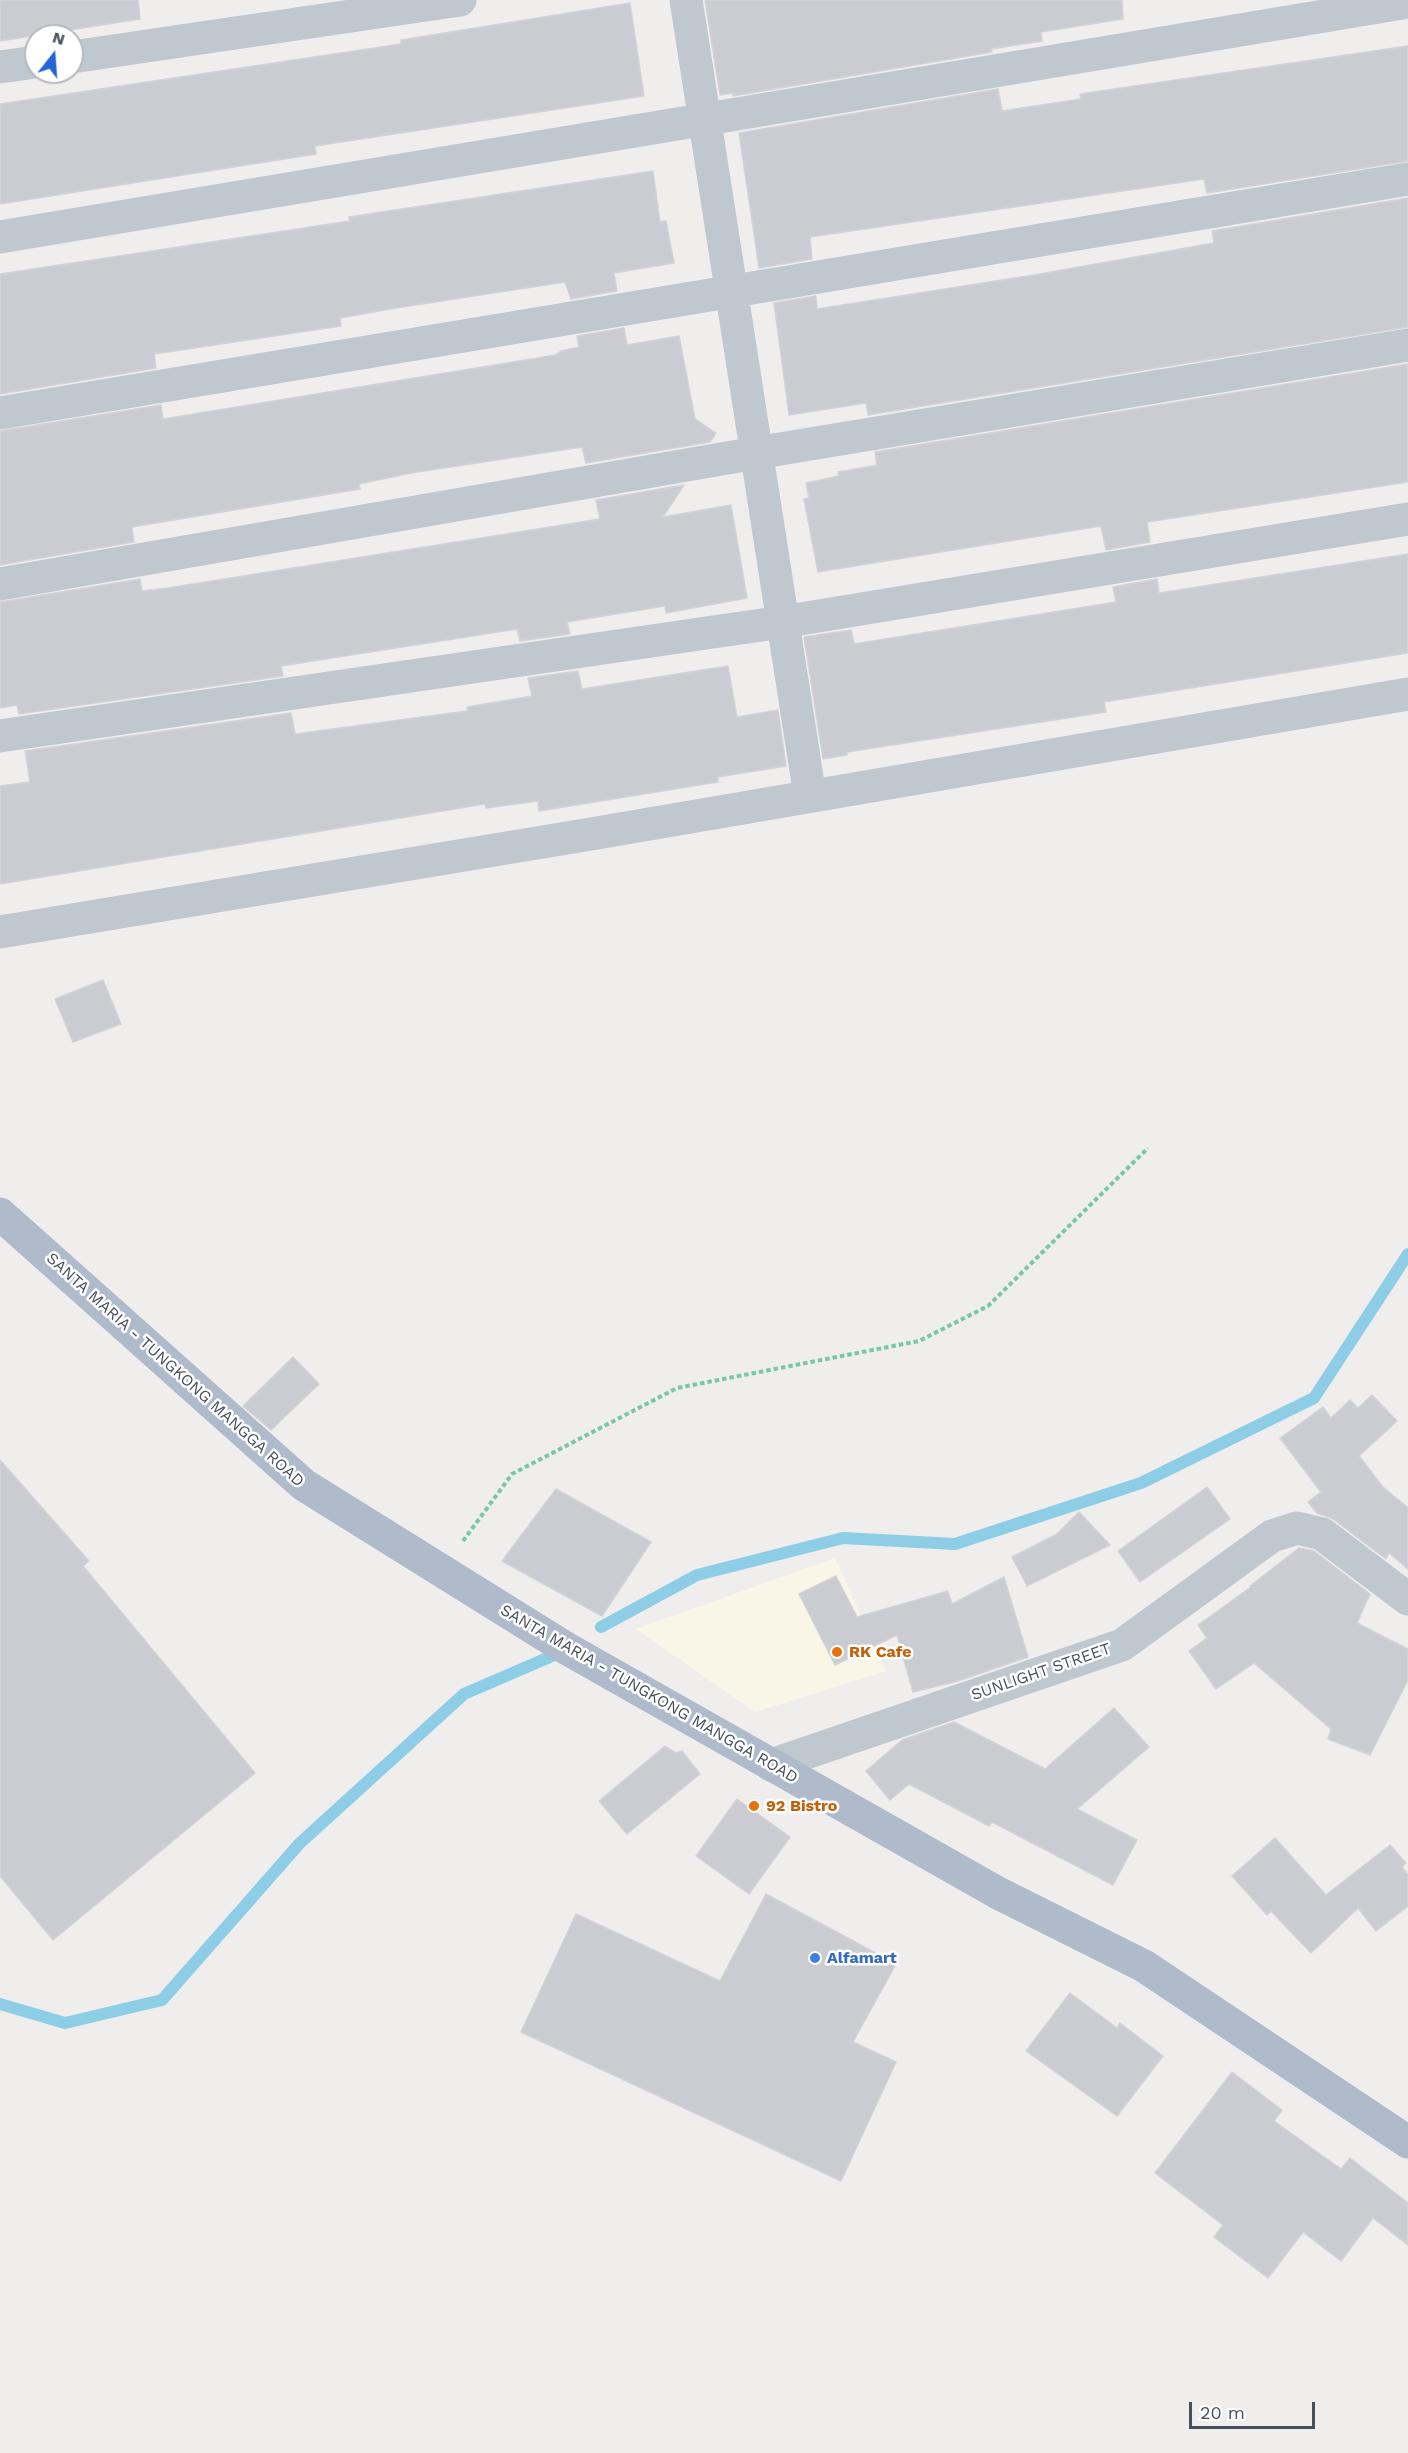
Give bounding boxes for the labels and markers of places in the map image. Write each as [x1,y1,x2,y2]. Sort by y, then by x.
place label: RK Cafe [849,1642,912,1662]
marker: RK Cafe [830,1645,844,1659]
place label: 92 Bistro [766,1796,837,1816]
marker: 92 Bistro [747,1799,761,1813]
place label: Alfamart [827,1948,897,1968]
marker: Alfamart [808,1951,822,1965]

